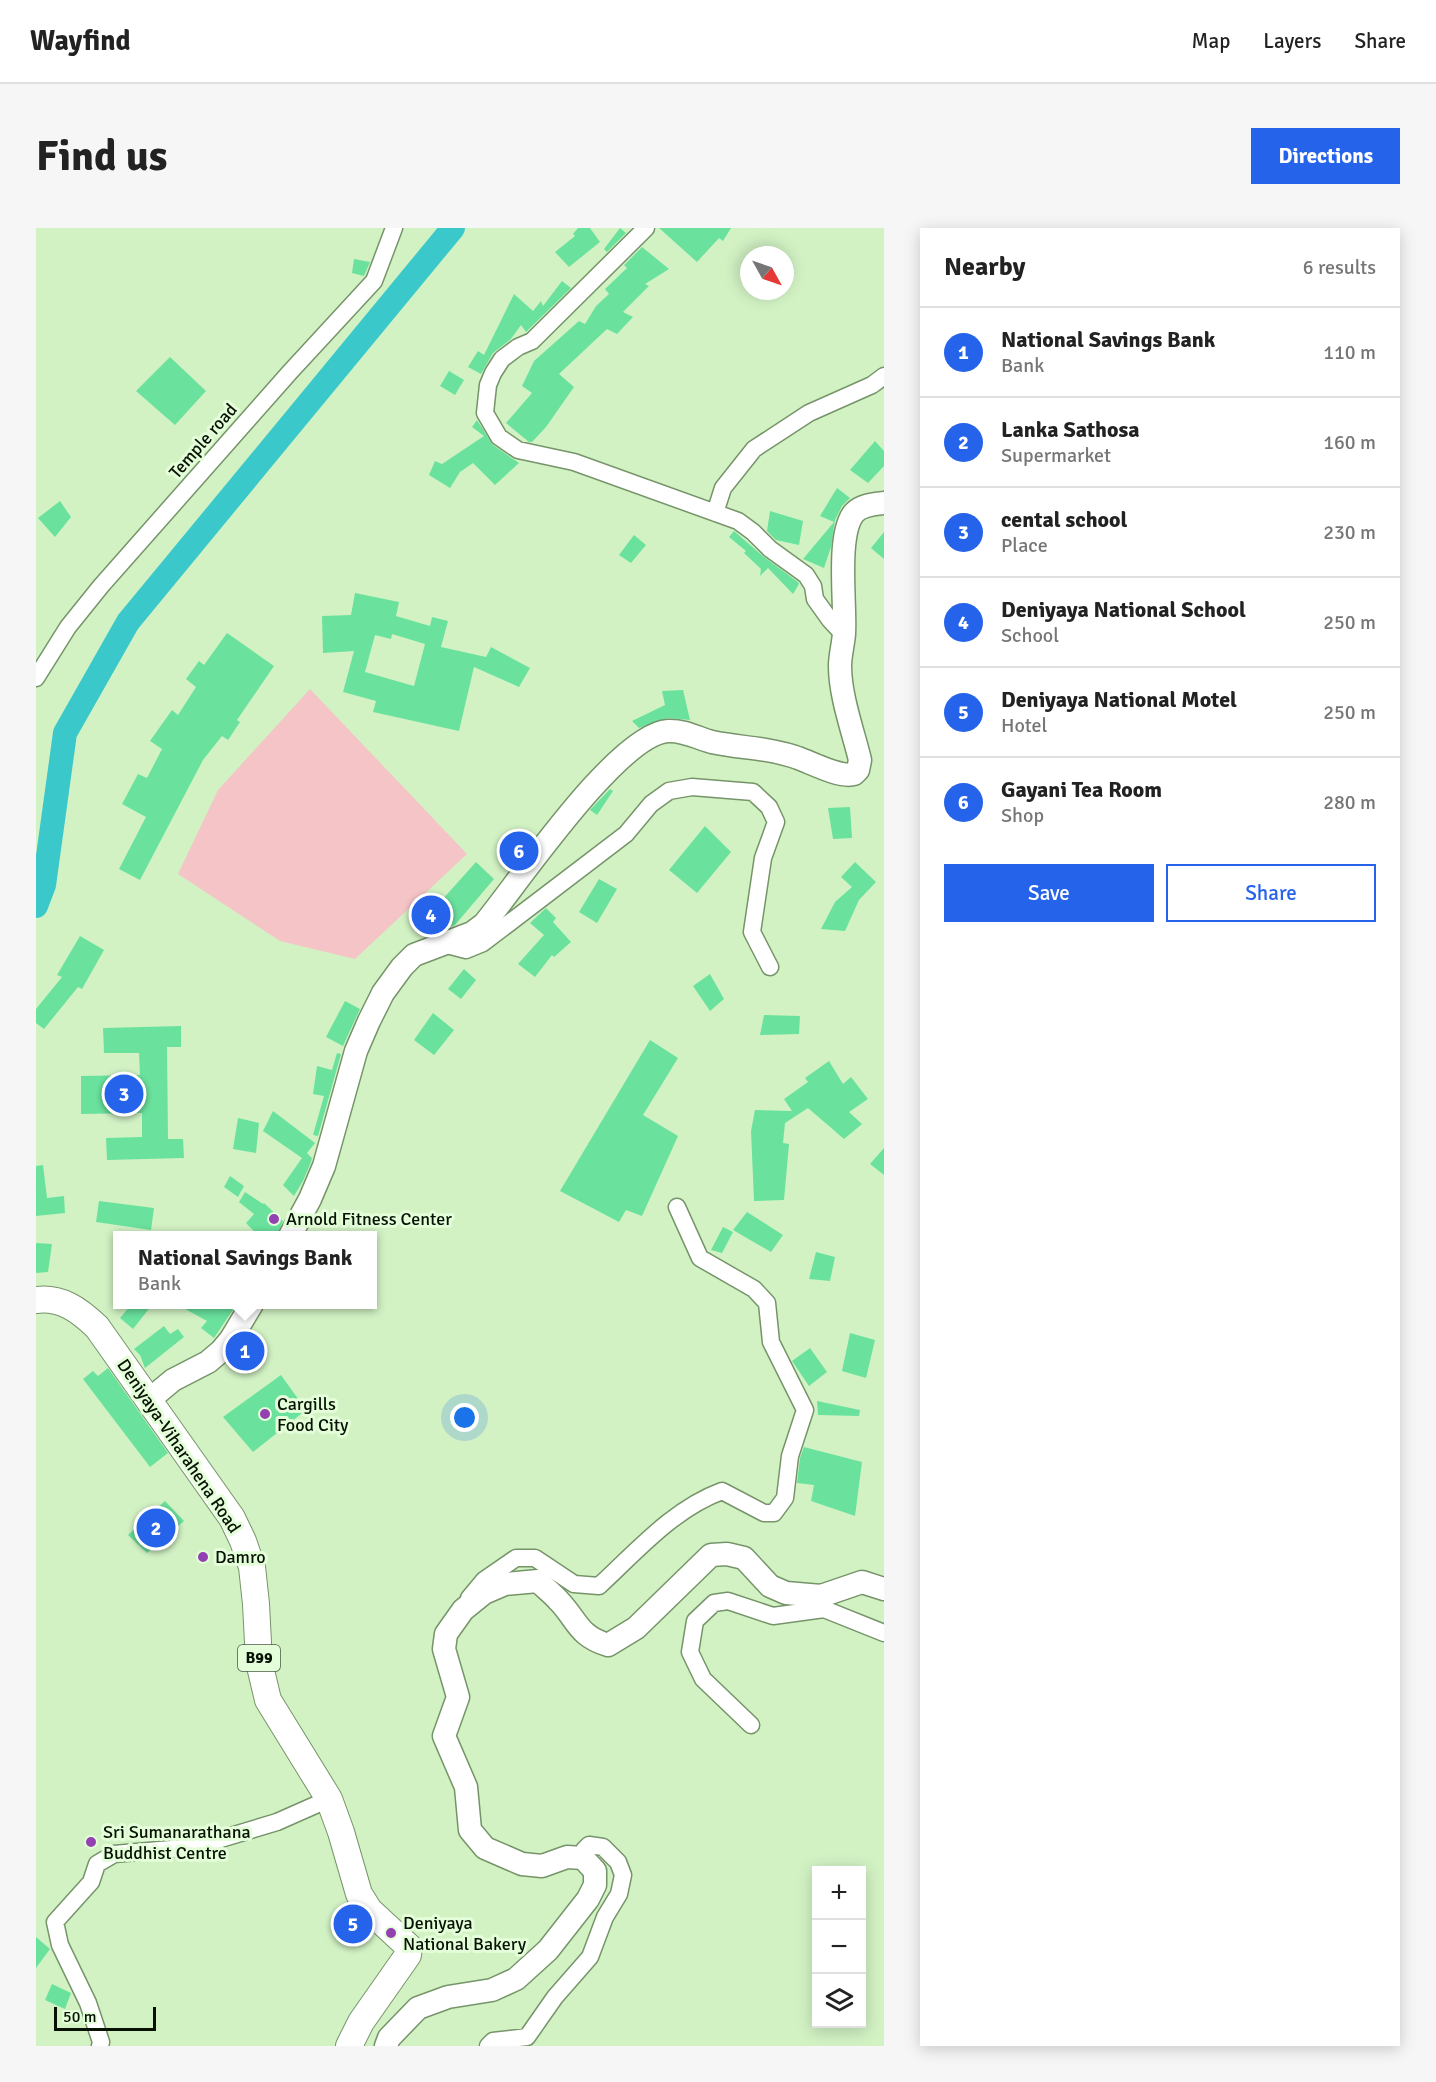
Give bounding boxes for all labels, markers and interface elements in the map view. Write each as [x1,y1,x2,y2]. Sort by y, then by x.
text: Wayfind [30,24,131,58]
text: Map [1192,28,1230,54]
text: Layers [1263,28,1321,54]
text: Share [1354,28,1406,54]
button: Directions [1251,128,1400,184]
text: Find us [36,131,167,182]
north arrow [740,246,794,300]
text: Nearby [944,251,1025,283]
text: 6 results [1303,255,1376,280]
text: National Savings Bank [1001,326,1215,353]
text: 1 [958,340,969,365]
text: 110 m [1323,340,1376,365]
text: Bank [1001,353,1044,378]
street label: Temple road [164,399,242,483]
text: Lanka Sathosa [1001,416,1140,443]
text: 2 [958,430,969,455]
text: 160 m [1323,430,1376,455]
text: Supermarket [1001,443,1111,468]
text: cental school [1001,506,1127,533]
text: 3 [958,520,969,545]
text: 230 m [1323,520,1376,545]
text: Place [1001,533,1048,558]
text: Deniyaya National School [1001,596,1246,623]
text: 4 [958,610,969,635]
text: 250 m [1323,610,1376,635]
text: School [1001,623,1059,648]
text: Deniyaya National Motel [1001,686,1237,713]
text: 5 [958,700,969,725]
text: 250 m [1323,700,1376,725]
text: Hotel [1001,713,1047,738]
text: Gayani Tea Room [1001,776,1162,803]
text: 6 [958,790,969,815]
text: 280 m [1323,790,1376,815]
text: Shop [1001,803,1044,828]
pin: 6 [500,828,538,874]
button: Save [944,864,1154,922]
button: Share [1166,864,1376,922]
pin: 4 [412,892,450,938]
pin: 3 [104,1072,143,1116]
place label: Arnold Fitness Center [286,1208,452,1230]
marker: Arnold Fitness Center [267,1212,281,1226]
popup [113,1231,377,1309]
text: National Savings Bank [138,1244,352,1271]
text: Bank [138,1271,181,1296]
pin: 1 [226,1328,264,1374]
street label: Deniyaya-Viharahena Road [112,1355,246,1537]
place label: Cargills Food City [277,1393,349,1436]
your location [450,1403,479,1432]
marker: Cargills Food City [258,1407,272,1421]
pin: 2 [136,1506,176,1550]
place label: Damro [215,1546,266,1568]
marker: Damro [196,1550,210,1564]
road number: B99 [238,1645,280,1671]
place label: Sri Sumanarathana Buddhist Centre [103,1821,251,1864]
marker: Sri Sumanarathana Buddhist Centre [84,1835,98,1849]
map controls [812,1866,866,2028]
button: + [812,1866,866,1920]
pin: 5 [334,1902,372,1946]
place label: Deniyaya National Bakery [403,1912,527,1955]
button: − [812,1920,866,1974]
marker: Deniyaya National Bakery [384,1926,398,1940]
button: layers [812,1974,866,2028]
scale bar [54,2004,156,2032]
text: 50 m [63,2007,97,2027]

